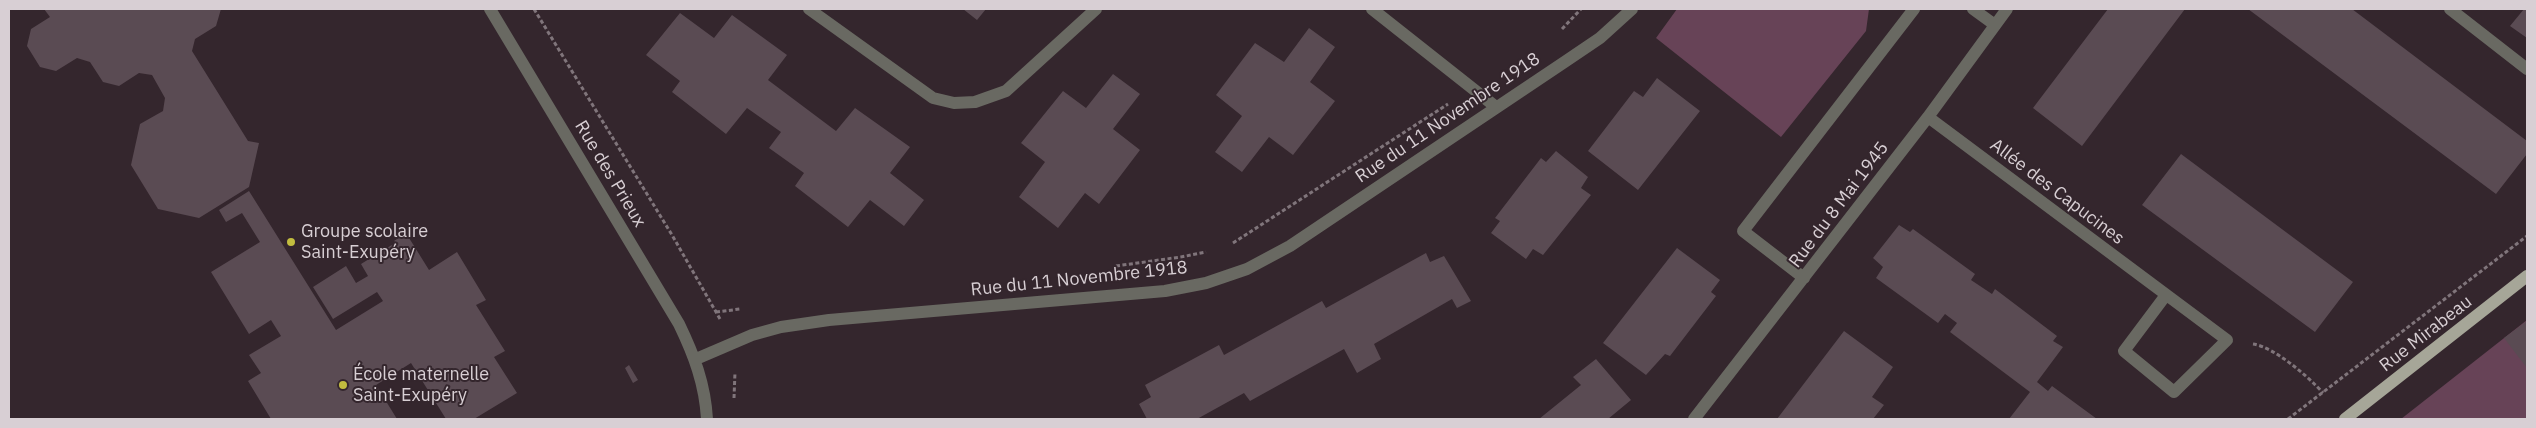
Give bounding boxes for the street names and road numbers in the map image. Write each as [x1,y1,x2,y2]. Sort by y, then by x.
street label: Rue du 11 Novembre 1918 [1352,48,1544,188]
street label: Rue des Prieux [570,117,650,231]
street label: Allée des Capucines [1986,134,2128,250]
street label: Rue du 8 Mai 1945 [1785,138,1893,272]
street label: Rue du 11 Novembre 1918 [970,257,1188,301]
street label: Rue Mirabeau [2376,291,2476,377]

